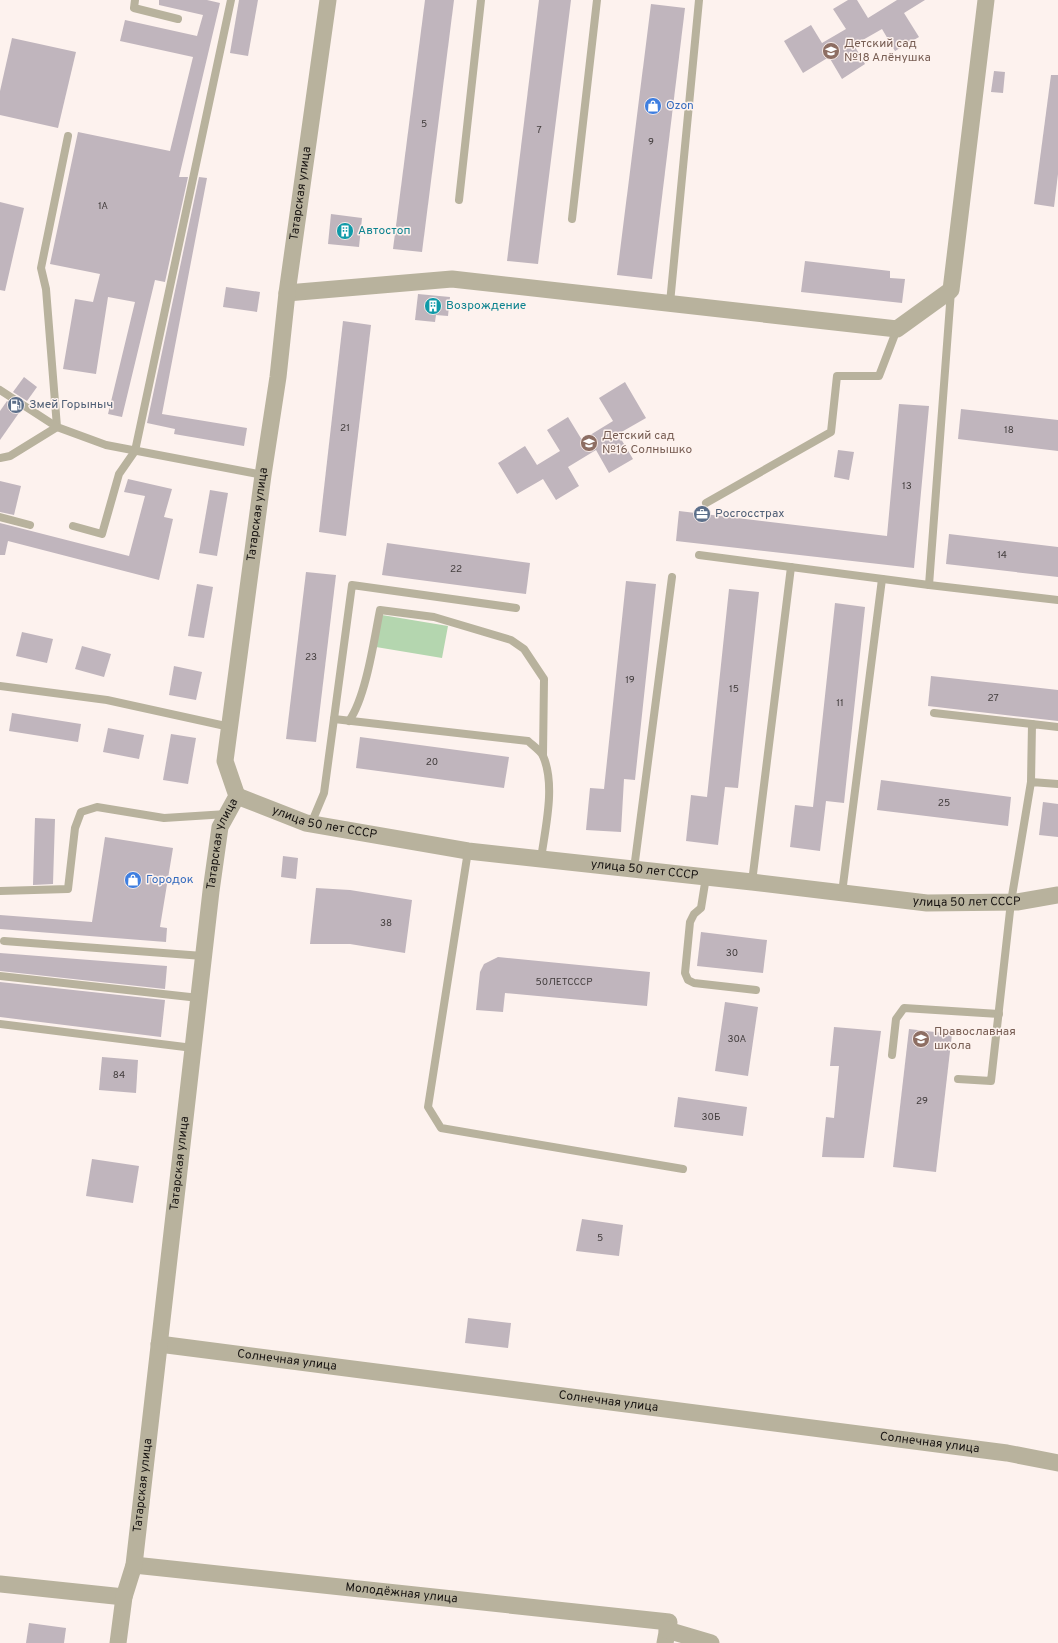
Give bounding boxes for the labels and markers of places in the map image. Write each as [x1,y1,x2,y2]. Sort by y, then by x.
place label: Детский сад №18 Алёнушка [844,36,931,66]
school or university icon: Детский сад №18 Алёнушка [821,41,841,61]
shop icon: Ozon [643,96,663,116]
place label: Ozon [666,98,694,114]
building icon: Автостоп [335,221,355,241]
place label: Автостоп [358,223,411,239]
building icon: Возрождение [423,296,443,316]
place label: Возрождение [446,298,526,314]
fuel station icon: Змей Горыныч [6,395,26,415]
place label: Змей Горыныч [29,397,113,413]
place label: Детский сад №16 Солнышко [602,428,692,458]
school or university icon: Детский сад №16 Солнышко [579,433,599,453]
office icon: Росгосстрах [692,504,712,524]
place label: Росгосстрах [715,506,785,522]
shop icon: Городок [123,870,143,890]
place label: Городок [146,872,194,888]
place label: Православная школа [934,1024,1016,1054]
school or university icon: Православная школа [911,1029,931,1049]

